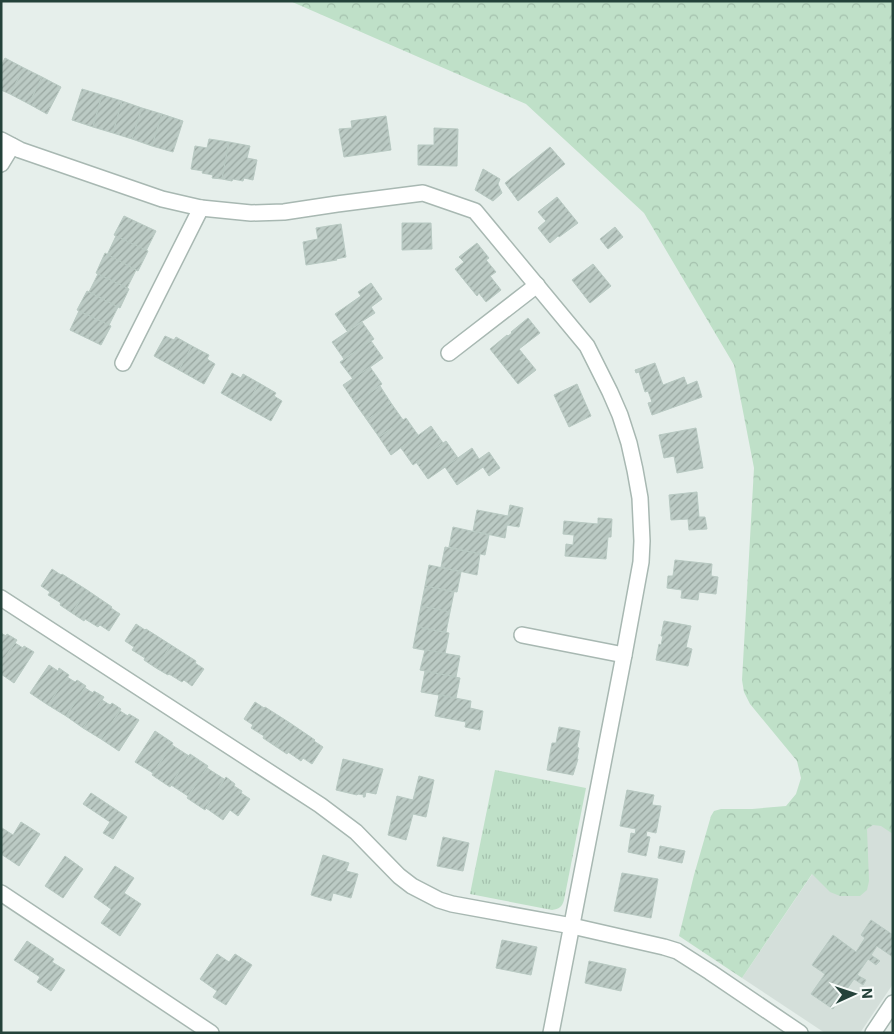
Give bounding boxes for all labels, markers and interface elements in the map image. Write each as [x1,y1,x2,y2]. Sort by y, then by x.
north arrow [829,969,879,1019]
text: N [859,988,876,999]

